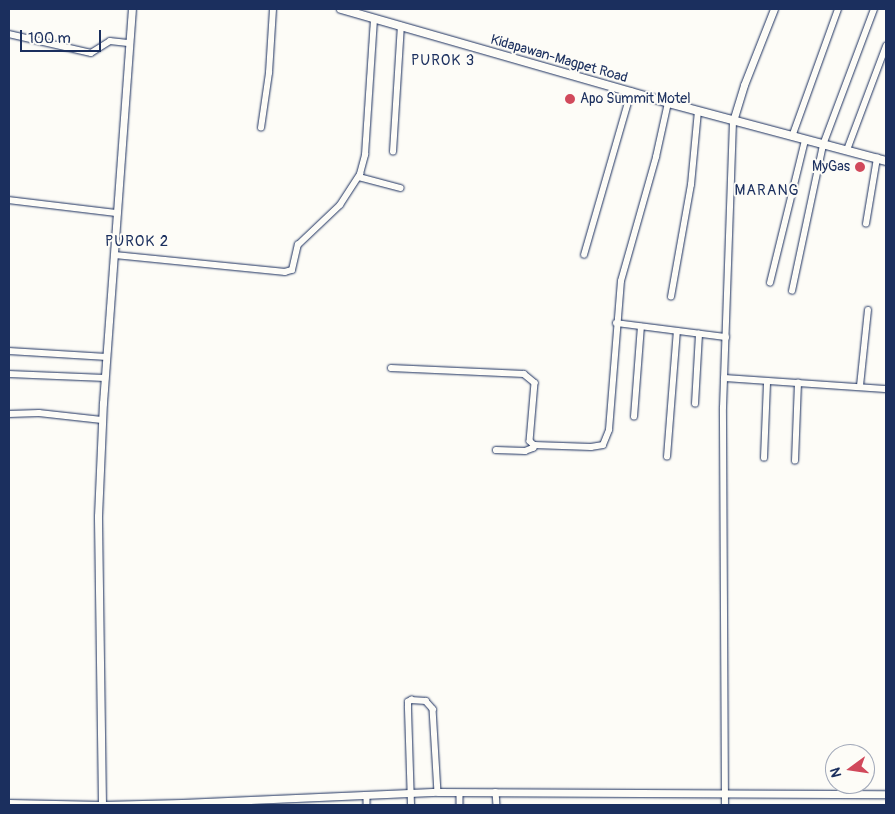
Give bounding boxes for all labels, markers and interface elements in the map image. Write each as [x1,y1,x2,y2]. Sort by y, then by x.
scale bar [22,20,104,52]
text: 100 m [28,29,71,48]
street label: Kidapawan-Magpet Road [489,31,629,87]
district label: PUROK 3 [410,52,476,70]
place label: Apo Summit Motel [580,91,691,107]
marker: Apo Summit Motel [564,93,576,105]
place label: MyGas [812,159,850,175]
marker: MyGas [854,161,866,173]
district label: MARANG [734,182,800,200]
district label: PUROK 2 [104,233,170,251]
north arrow [825,744,875,794]
text: N [827,766,845,779]

